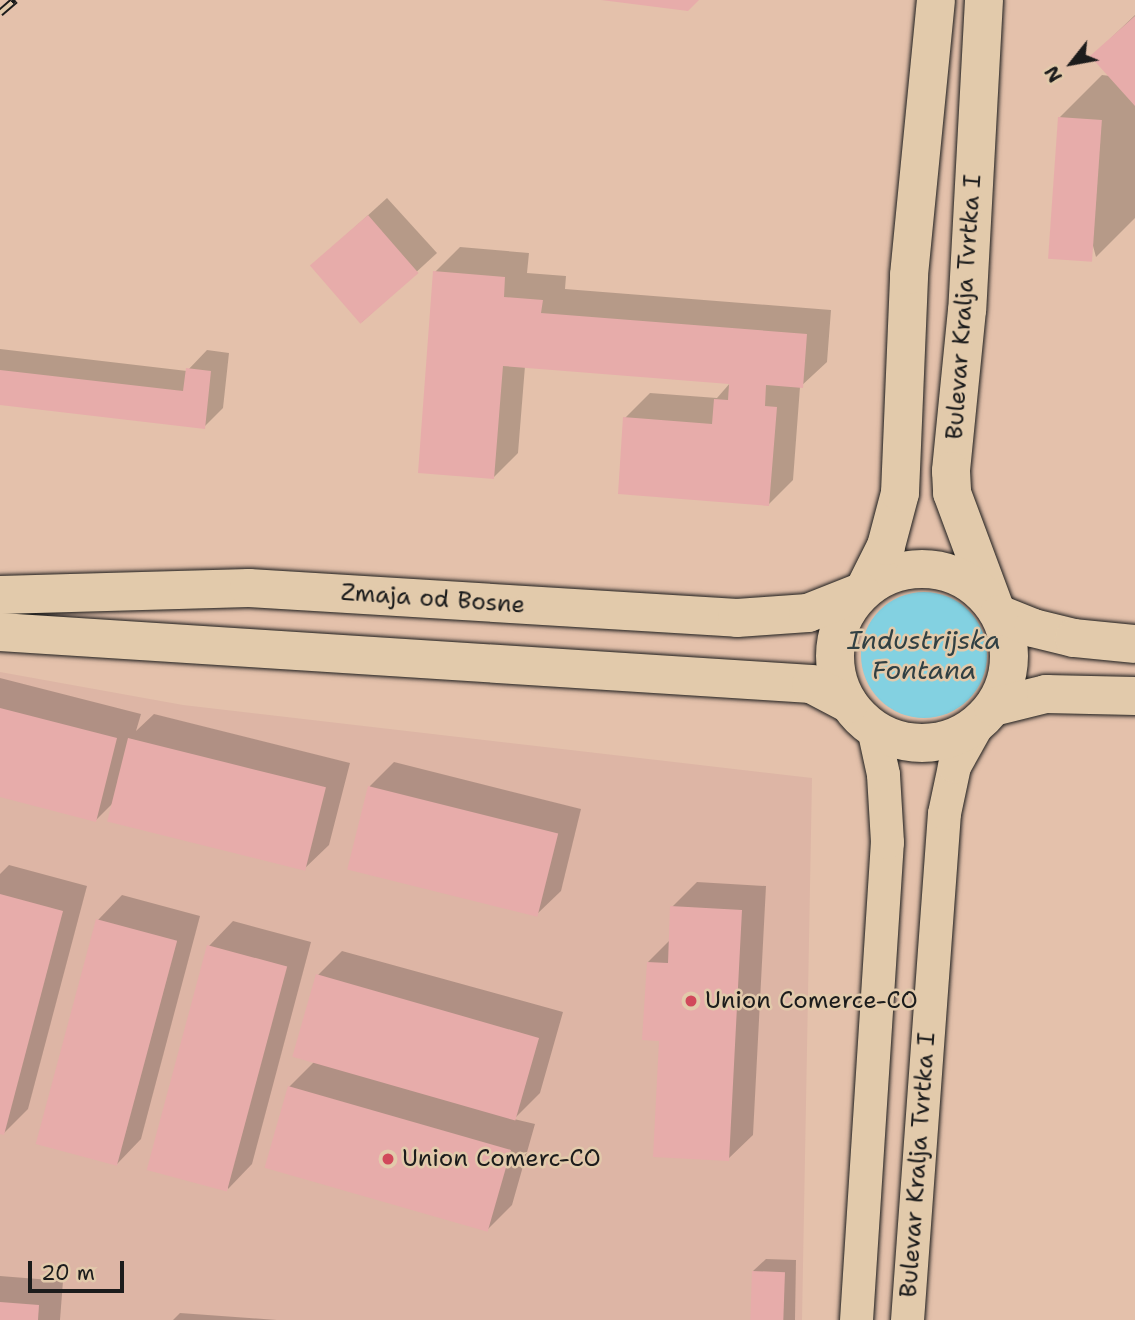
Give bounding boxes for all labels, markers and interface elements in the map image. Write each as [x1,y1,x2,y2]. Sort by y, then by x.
north arrow [1037,28,1107,98]
text: N [1039,61,1068,87]
street label: Bulevar Kralja Tvrtka I [940,173,988,441]
street label: Zmaja od Bosne [340,578,526,620]
water label: Industrijska Fontana [847,624,1001,686]
place label: Union Comerce-CO [705,987,918,1015]
marker: Union Comerce-CO [683,993,699,1009]
street label: Bulevar Kralja Tvrtka I [894,1031,942,1299]
place label: Union Comerc-CO [402,1145,601,1173]
marker: Union Comerc-CO [380,1151,396,1167]
scale bar [32,1246,128,1290]
text: 20 m [41,1259,95,1287]

